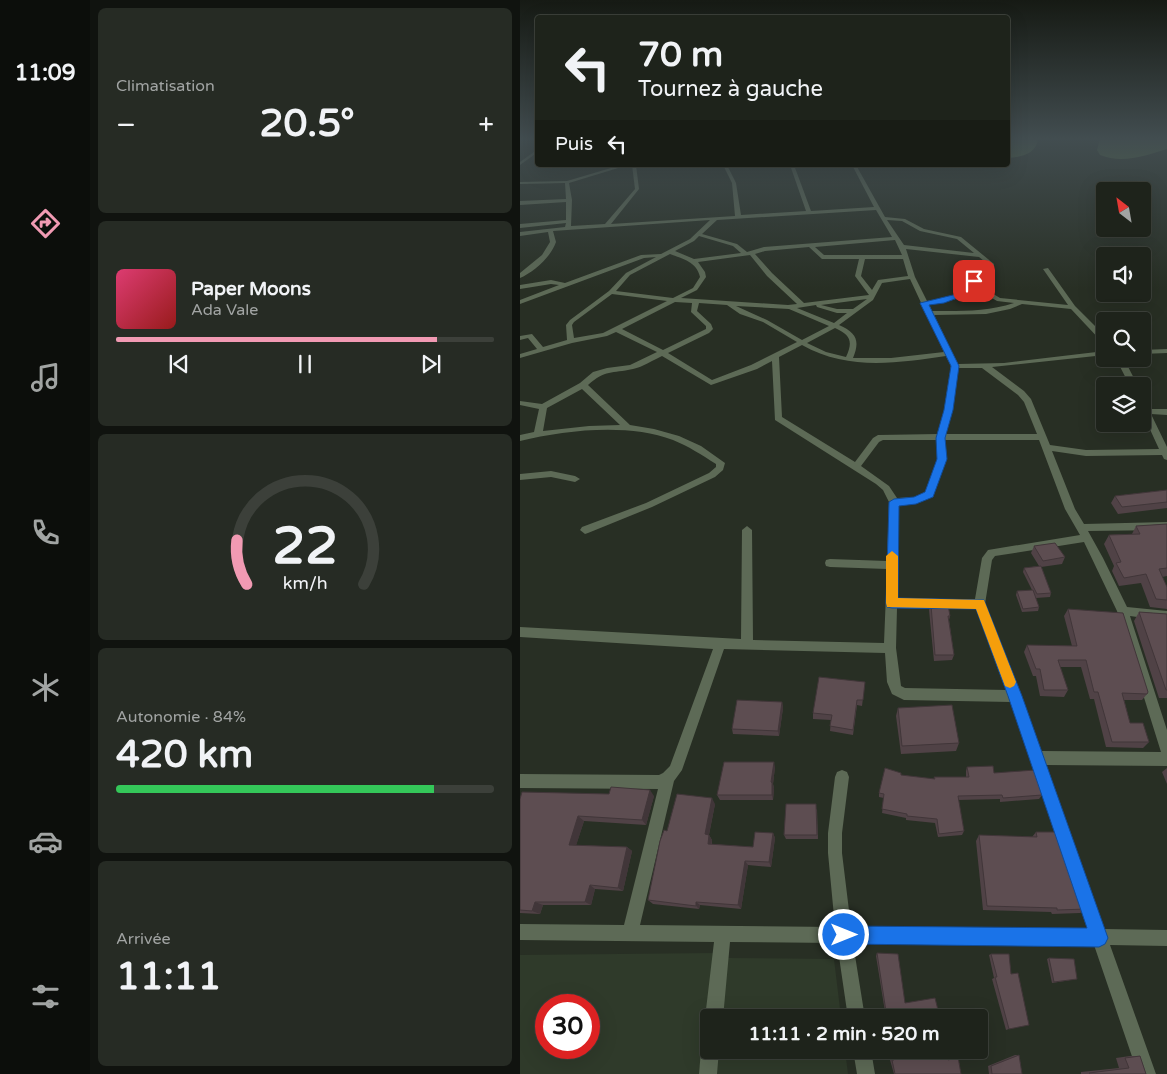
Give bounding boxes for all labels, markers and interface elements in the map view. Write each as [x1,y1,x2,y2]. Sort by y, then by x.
text: 70 m [638,34,723,76]
icon: left [555,35,620,100]
text: 11:09 [15,60,75,86]
text: Climatisation [116,76,215,96]
text: Tournez à gauche [638,76,823,102]
text: 20.5° [260,101,355,147]
text: − [116,108,136,142]
text: + [478,108,494,142]
icon: left [603,130,631,158]
text: Puis [555,133,593,155]
north arrow [1096,182,1151,238]
map controls [1096,182,1151,432]
icon: directions [28,206,63,241]
button: sound [1096,247,1151,302]
pin [953,260,995,302]
icon: arrive [960,267,988,295]
text: Paper Moons [191,278,311,300]
text: Ada Vale [191,300,258,320]
button: search [1096,312,1151,367]
icon: previous [165,350,193,378]
icon: pause [291,350,319,378]
icon: next [417,350,445,378]
icon: music [28,360,63,395]
button: layers [1096,377,1151,432]
icon: phone [28,515,63,550]
text: 22 [272,515,338,578]
text: km/h [283,573,327,594]
icon: climate [28,670,63,705]
text: Autonomie · 84% [116,707,246,727]
text: 420 km [116,732,253,778]
icon: car [28,824,63,859]
position arrow [817,908,869,960]
text: Arrivée [116,929,171,949]
text: 11:11 [116,954,221,1000]
icon: filters [28,979,63,1014]
speed limit sign: 30 [535,994,600,1059]
text: 11:11 · 2 min · 520 m [748,1023,940,1045]

